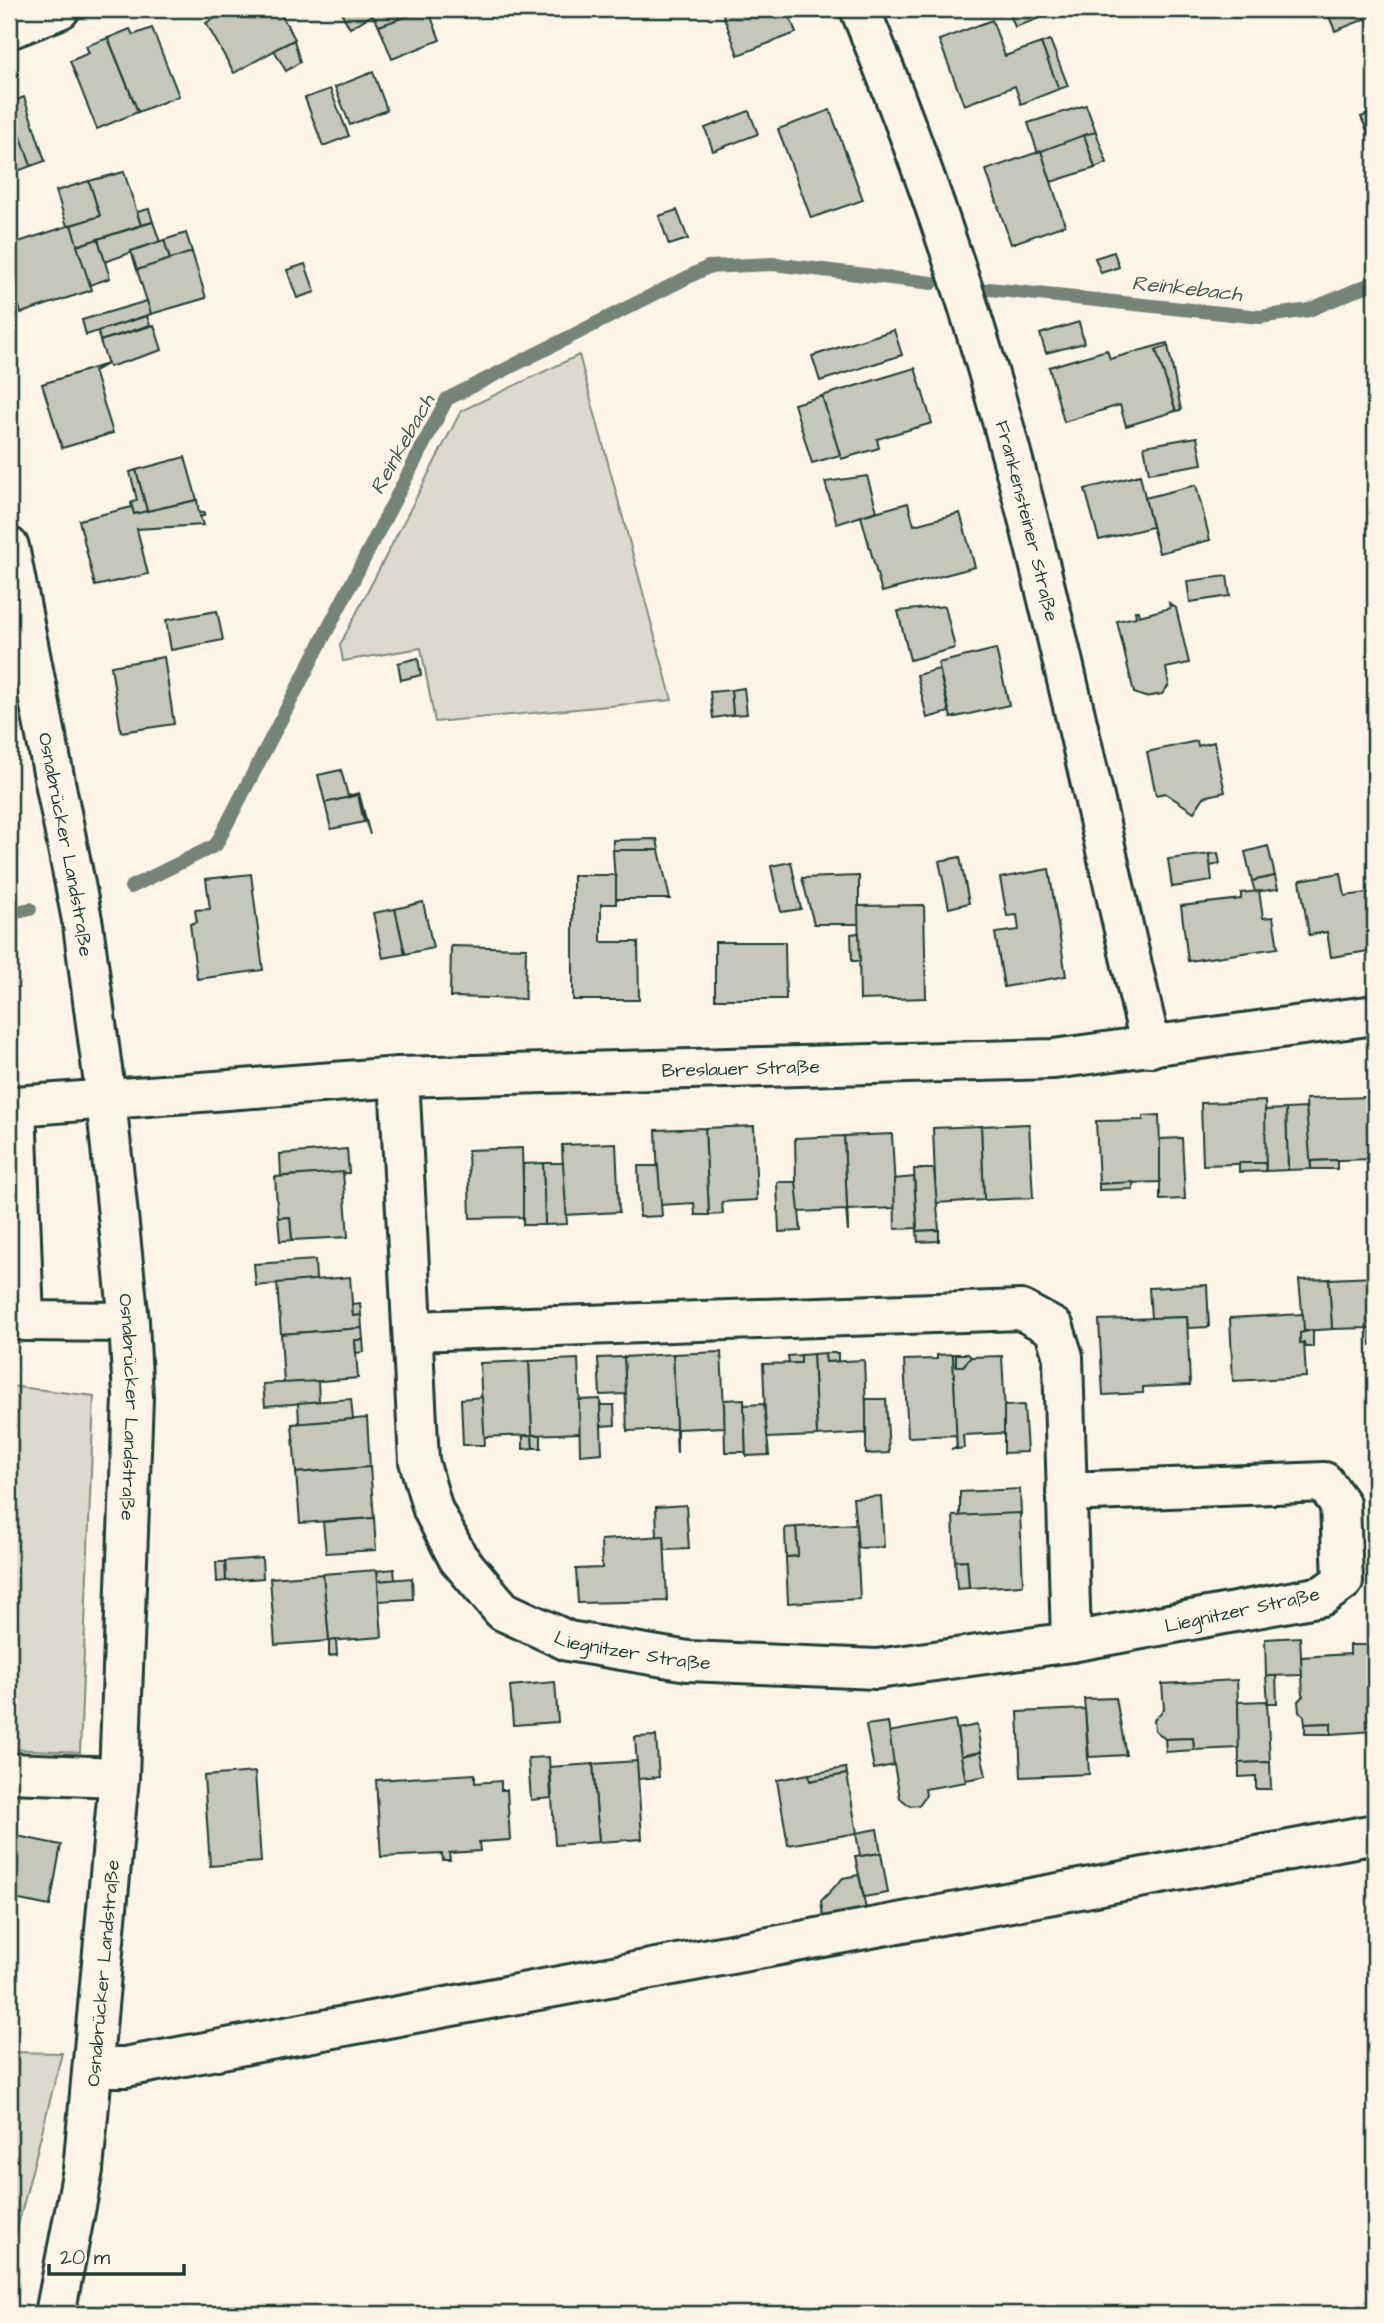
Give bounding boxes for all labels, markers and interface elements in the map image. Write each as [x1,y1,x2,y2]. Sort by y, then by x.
water label: Reinkebach [1131,268,1245,309]
water label: Reinkebach [363,388,443,500]
street label: Frankensteiner Straße [988,417,1065,624]
street label: Osnabrücker Landstraße [31,730,99,958]
street label: Breslauer Straße [661,1053,820,1085]
street label: Osnabrücker Landstraße [111,1292,145,1521]
street label: Liegnitzer Straße [1162,1581,1322,1641]
street label: Liegnitzer Straße [549,1624,711,1677]
street label: Osnabrücker Landstraße [80,1859,127,2088]
scale bar [49,2232,184,2276]
text: 20 m [60,2243,111,2272]

